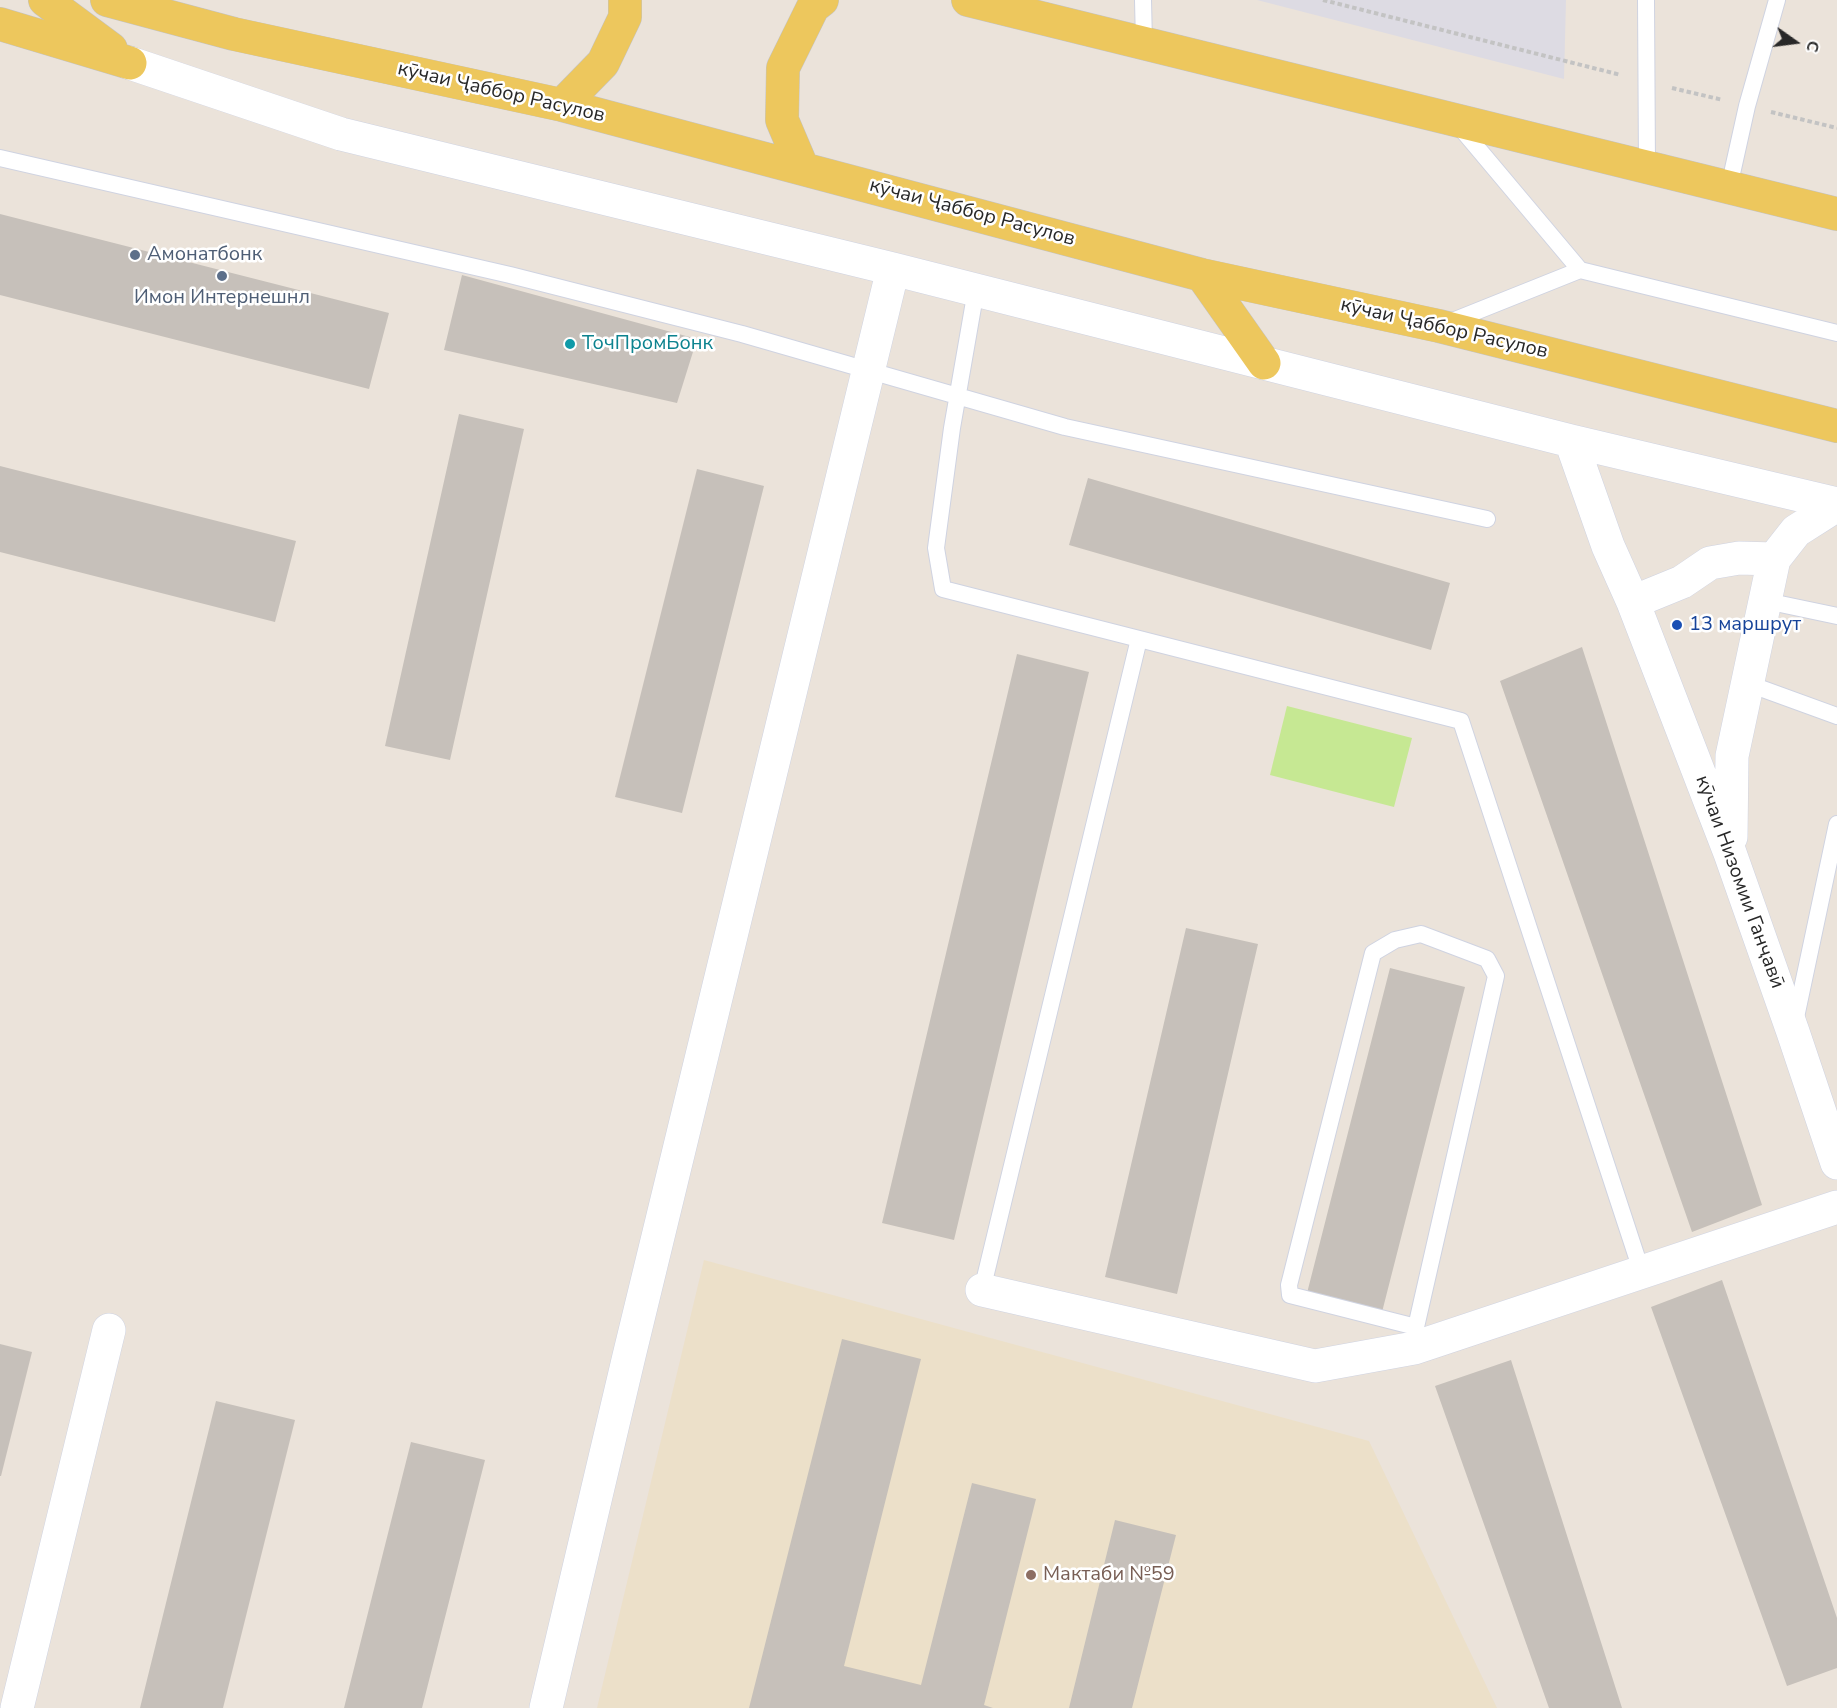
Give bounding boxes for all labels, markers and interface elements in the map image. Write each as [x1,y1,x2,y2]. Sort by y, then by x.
north arrow [1765,12,1825,72]
text: С [1800,38,1824,54]
street label: кӯчаи Ҷаббор Расулов [395,57,607,129]
street label: кӯчаи Ҷаббор Расулов [867,174,1077,252]
place label: Амонатбонк [147,243,262,267]
marker: Амонатбонк [128,248,142,262]
marker: Имон Интернешнл [215,269,229,283]
place label: Имон Интернешнл [134,286,310,310]
street label: кӯчаи Ҷаббор Расулов [1338,293,1550,365]
place label: ТочПромБонк [582,332,713,356]
marker: ТочПромБонк [563,337,577,351]
place label: 13 маршрут [1689,613,1801,637]
marker: 13 маршрут [1670,618,1684,632]
street label: кӯчаи Низомии Ганҷавӣ [1689,772,1789,992]
place label: Мактаби №59 [1043,1563,1175,1587]
marker: Мактаби №59 [1024,1568,1038,1582]

